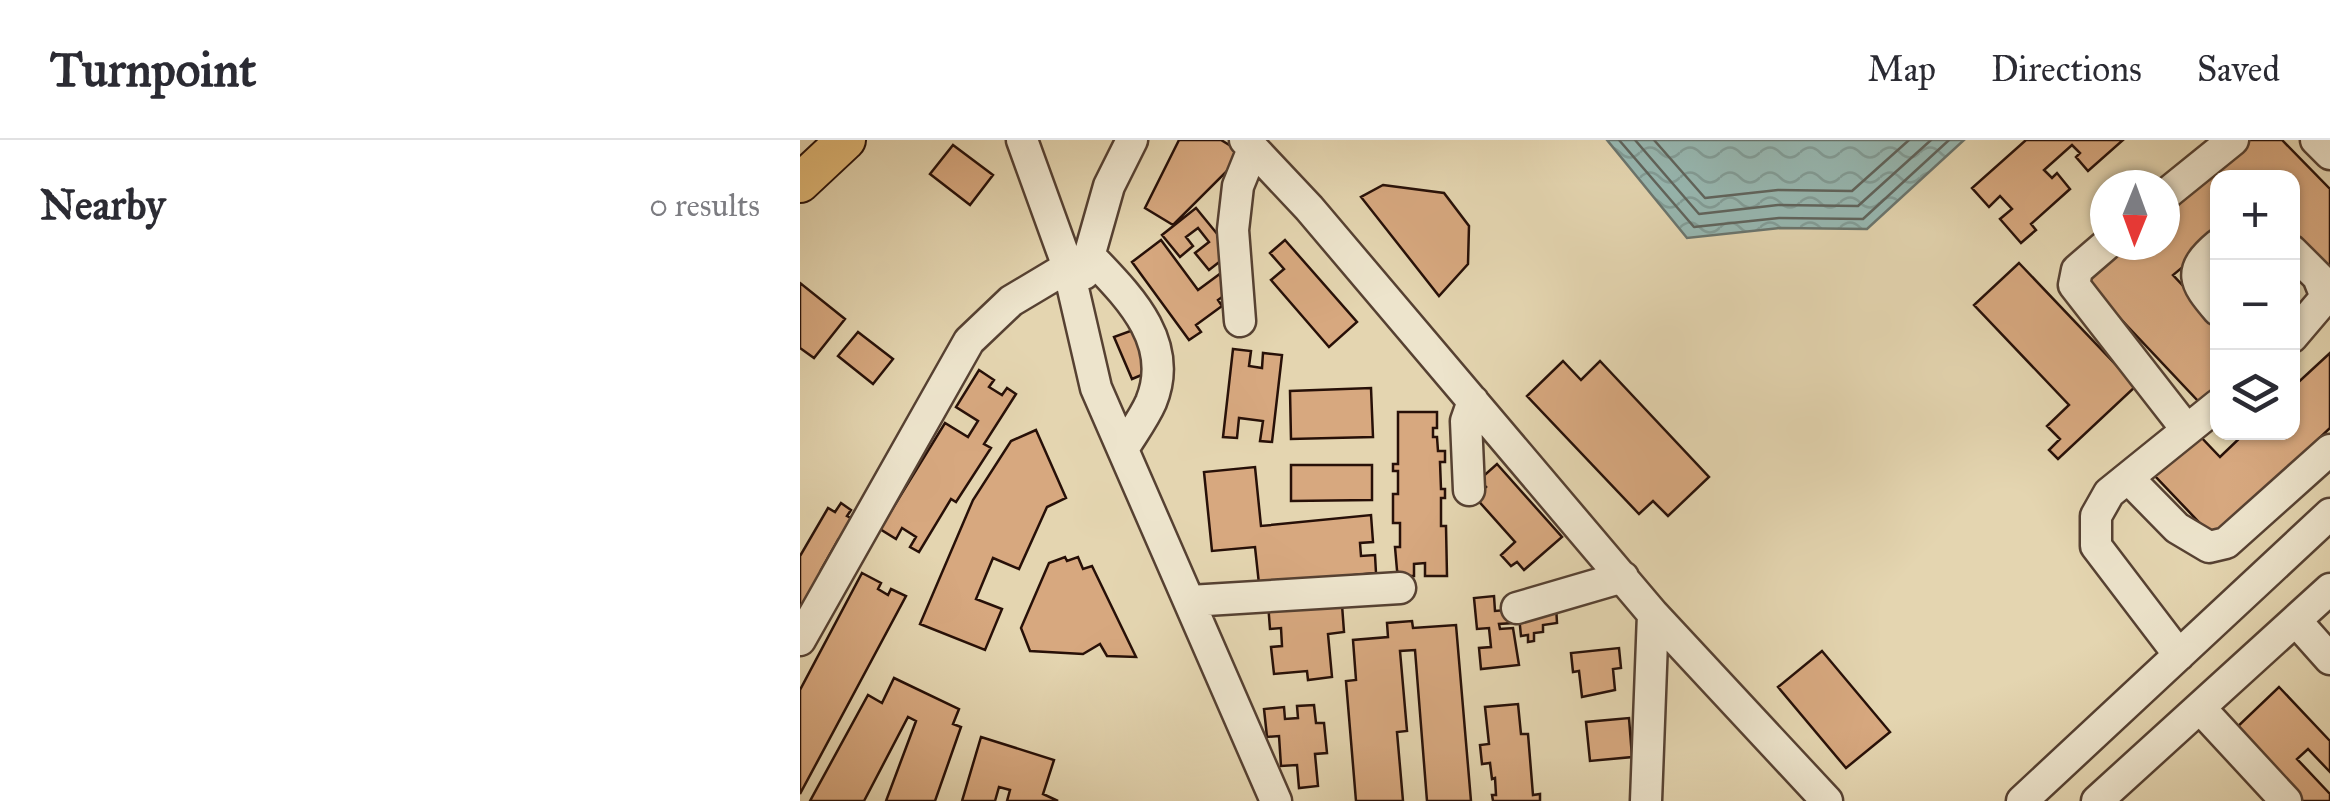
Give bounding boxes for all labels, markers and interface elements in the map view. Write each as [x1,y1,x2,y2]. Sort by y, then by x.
text: Turnpoint [50,40,256,99]
text: Map [1868,48,1936,91]
text: Directions [1991,48,2142,91]
text: Saved [2197,48,2280,91]
north arrow [2090,170,2180,260]
map controls [2210,170,2300,440]
button: + [2210,170,2300,260]
text: Nearby [40,179,165,231]
text: 0 results [649,186,760,225]
button: − [2210,260,2300,350]
button: layers [2210,350,2300,440]

